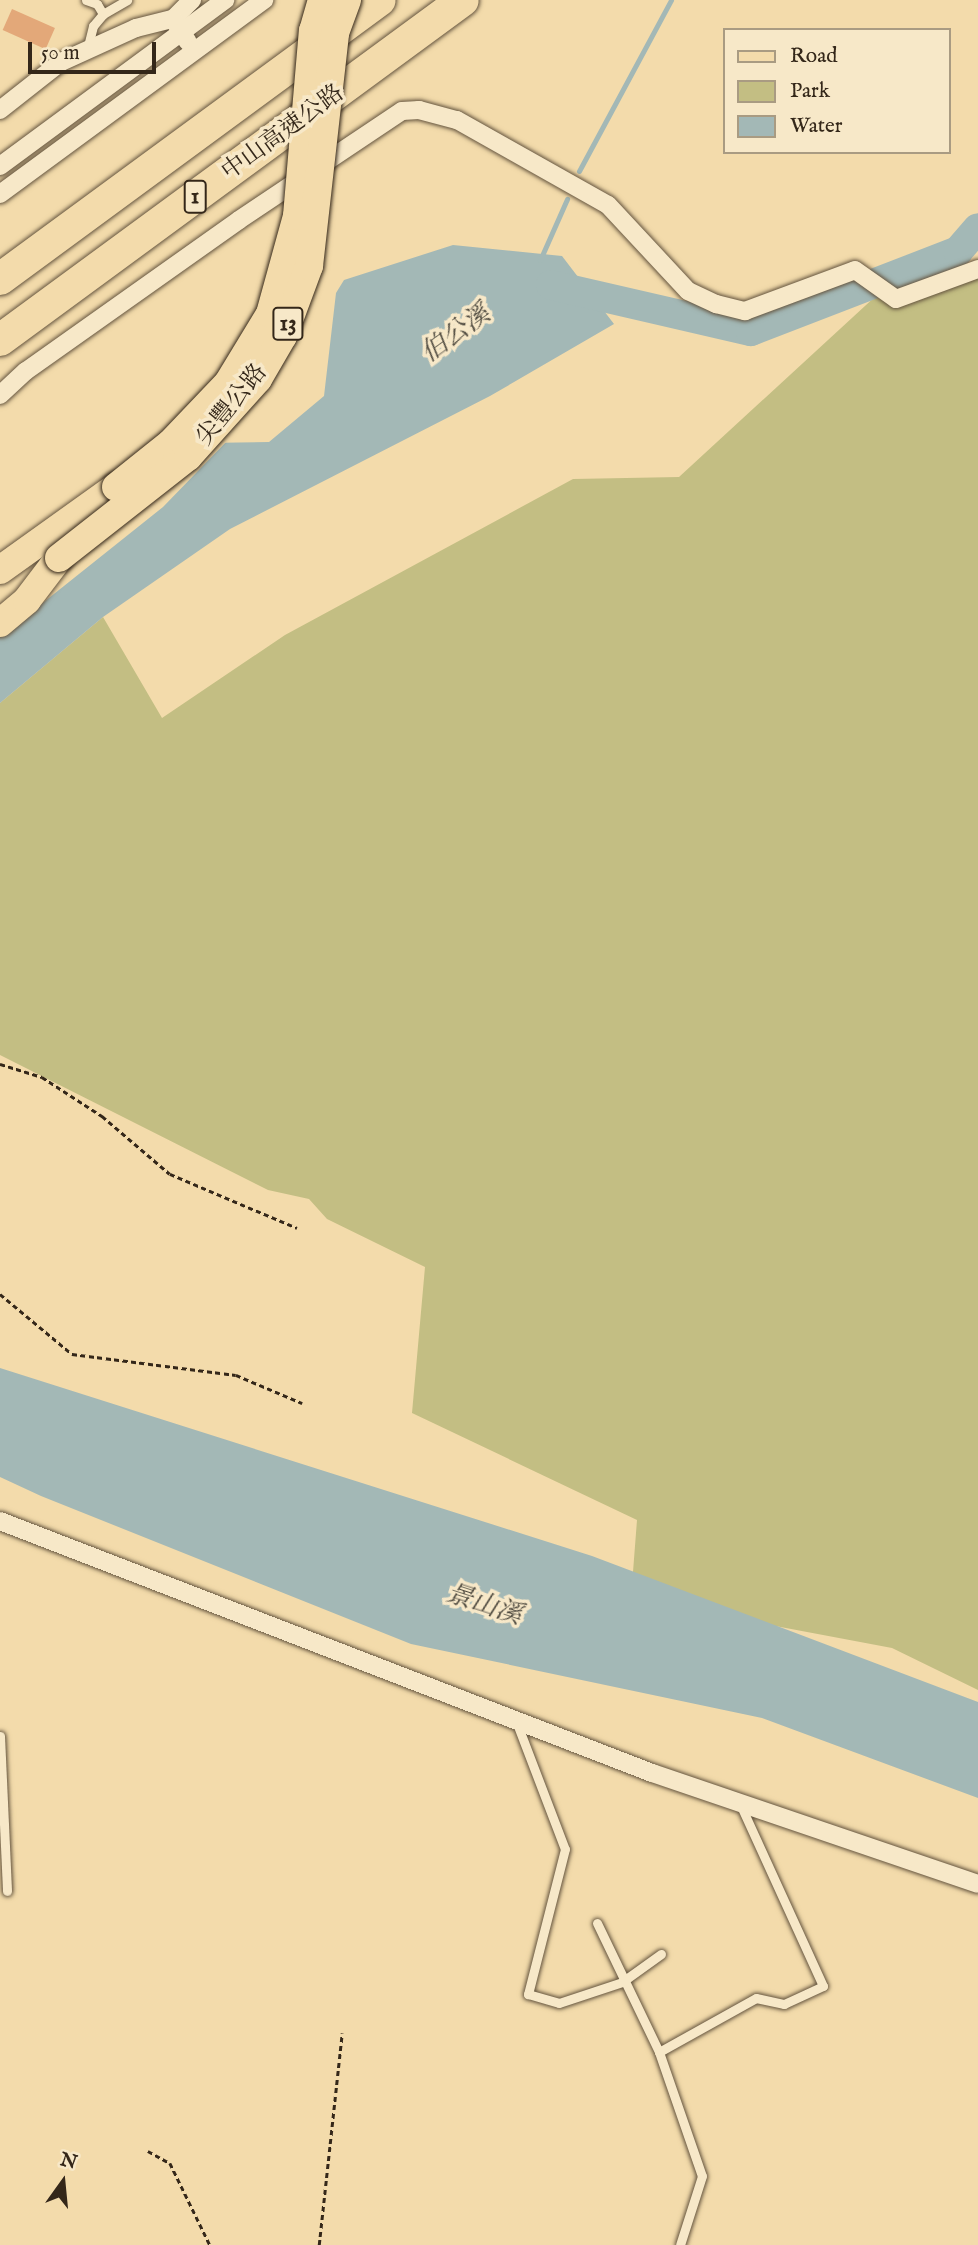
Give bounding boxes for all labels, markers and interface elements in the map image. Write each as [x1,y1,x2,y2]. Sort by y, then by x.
scale bar [32,28,159,72]
legend [722,28,950,154]
text: 50 m [41,40,80,67]
text: Road [790,43,837,70]
text: Park [790,78,830,105]
street label: 中山高速公路 [216,79,350,187]
text: Water [790,113,842,140]
road number: 1 [183,178,207,216]
water label: 伯公溪 [415,298,497,370]
road number: 13 [272,304,304,344]
street label: 尖豐公路 [191,359,273,451]
water label: 景山溪 [442,1578,526,1632]
north arrow [28,2147,98,2217]
text: N [57,2148,79,2175]

